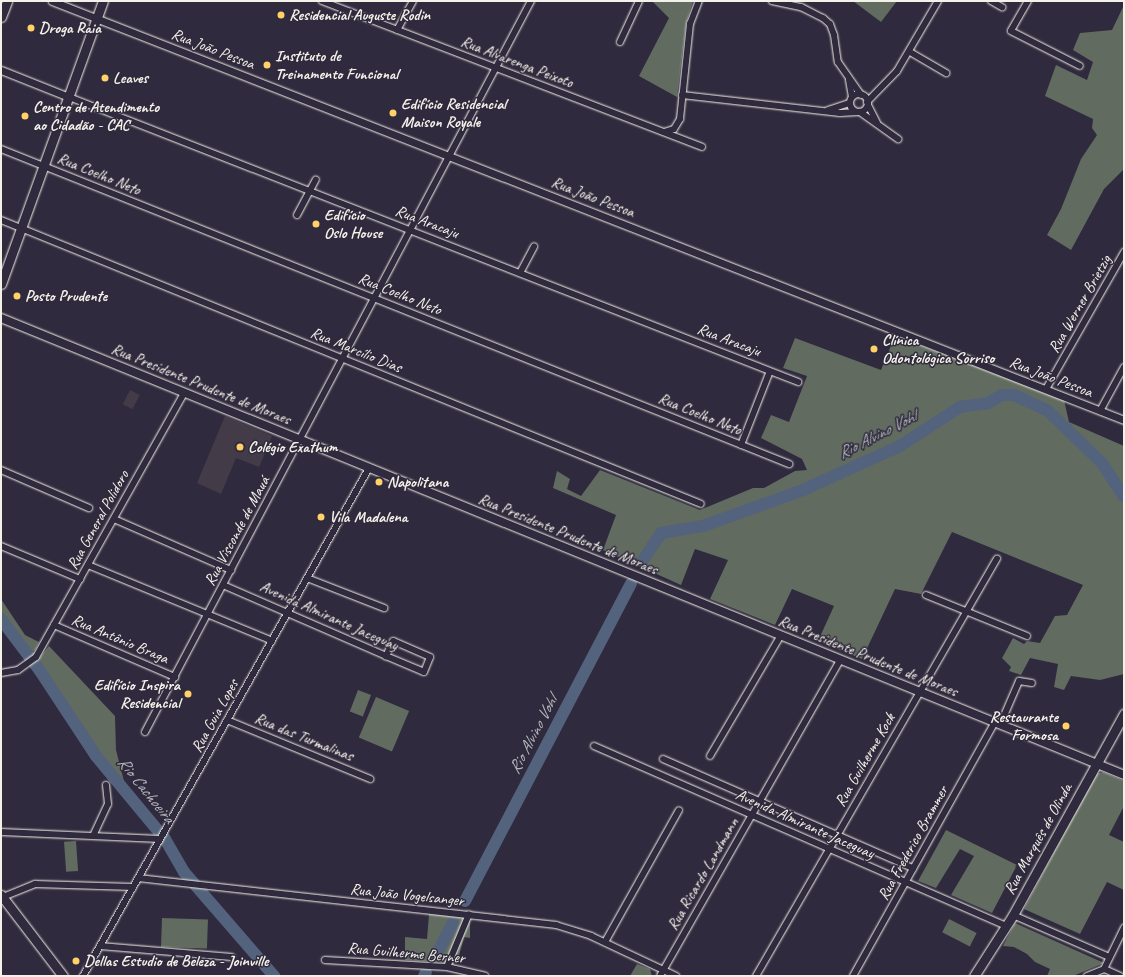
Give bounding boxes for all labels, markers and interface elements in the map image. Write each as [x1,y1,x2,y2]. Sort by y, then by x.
place label: Residencial Auguste Rodin [289,5,430,25]
marker: Residencial Auguste Rodin [276,10,286,20]
place label: Droga Raia [39,18,102,38]
marker: Droga Raia [26,23,36,33]
street label: Rua João Pessoa [169,25,257,73]
street label: Rua Alvarenga Peixoto [458,32,576,92]
place label: Instituto de Treinamento Funcional [275,46,399,84]
marker: Instituto de Treinamento Funcional [262,60,272,70]
place label: Leaves [113,68,148,88]
marker: Leaves [100,73,110,83]
place label: Edifício Residencial Maison Royale [401,94,506,132]
place label: Centro de Atendimento ao Cidadão - CAC [33,97,158,135]
marker: Edifício Residencial Maison Royale [388,108,398,118]
marker: Centro de Atendimento ao Cidadão - CAC [20,111,30,121]
street label: Rua Coelho Neto [55,149,143,199]
street label: Rua João Pessoa [549,173,637,221]
street label: Rua Aracaju [393,201,461,243]
place label: Edifício Oslo House [324,205,382,243]
marker: Edifício Oslo House [311,219,321,229]
street label: Rua Werner Brietzig [1044,251,1116,357]
street label: Rua Coelho Neto [356,269,444,319]
place label: Posto Prudente [25,286,107,306]
marker: Posto Prudente [12,291,22,301]
street label: Rua Aracaju [695,319,763,361]
street label: Rua Marcílio Dias [308,323,404,377]
place label: Clínica Odontológica Sorriso [882,330,994,368]
street label: Rua Presidente Prudente de Moraes [109,339,293,429]
marker: Clínica Odontológica Sorriso [869,344,879,354]
street label: Rua João Pessoa [1007,353,1095,401]
street label: Rua Coelho Neto [656,389,744,439]
water label: Rio Alvino Vohl [835,407,919,463]
place label: Colégio Exathum [248,437,337,457]
marker: Colégio Exathum [235,442,245,452]
street label: Rua General Polidoro [63,467,133,573]
place label: Napolitana [387,472,448,492]
street label: Rua Visconde de Mauá [200,473,274,589]
marker: Napolitana [374,477,384,487]
street label: Rua Presidente Prudente de Moraes [476,489,660,579]
place label: Vila Madalena [329,507,408,527]
marker: Vila Madalena [316,512,326,522]
street label: Avenida Almirante Jaceguay [257,577,401,655]
street label: Rua Antônio Braga [69,610,171,668]
street label: Rua Presidente Prudente de Moraes [776,611,960,701]
place label: Edifício Inspira Residencial [95,675,180,713]
street label: Rua Guia Lopes [187,676,243,756]
marker: Edifício Inspira Residencial [183,689,193,699]
water label: Rio Alvino Vohl [504,693,562,777]
place label: Restaurante Formosa [990,707,1058,745]
street label: Rua das Turmalinas [251,708,357,766]
street label: Rua Guilherme Kock [831,710,899,810]
marker: Restaurante Formosa [1061,721,1071,731]
water label: Rio Cachoeira [113,753,179,827]
street label: Rua Marquês de Olinda [999,780,1077,898]
street label: Rua Frederico Brammer [873,782,953,904]
street label: Avenida Almirante Jaceguay [733,785,877,863]
street label: Rua Ricardo Landmann [663,814,743,934]
street label: Rua João Vogelsanger [349,880,465,910]
street label: Rua Guilherme Berner [347,938,465,968]
place label: Dellas Estudio de Beleza - Joinville [84,951,268,971]
marker: Dellas Estudio de Beleza - Joinville [71,956,81,966]

